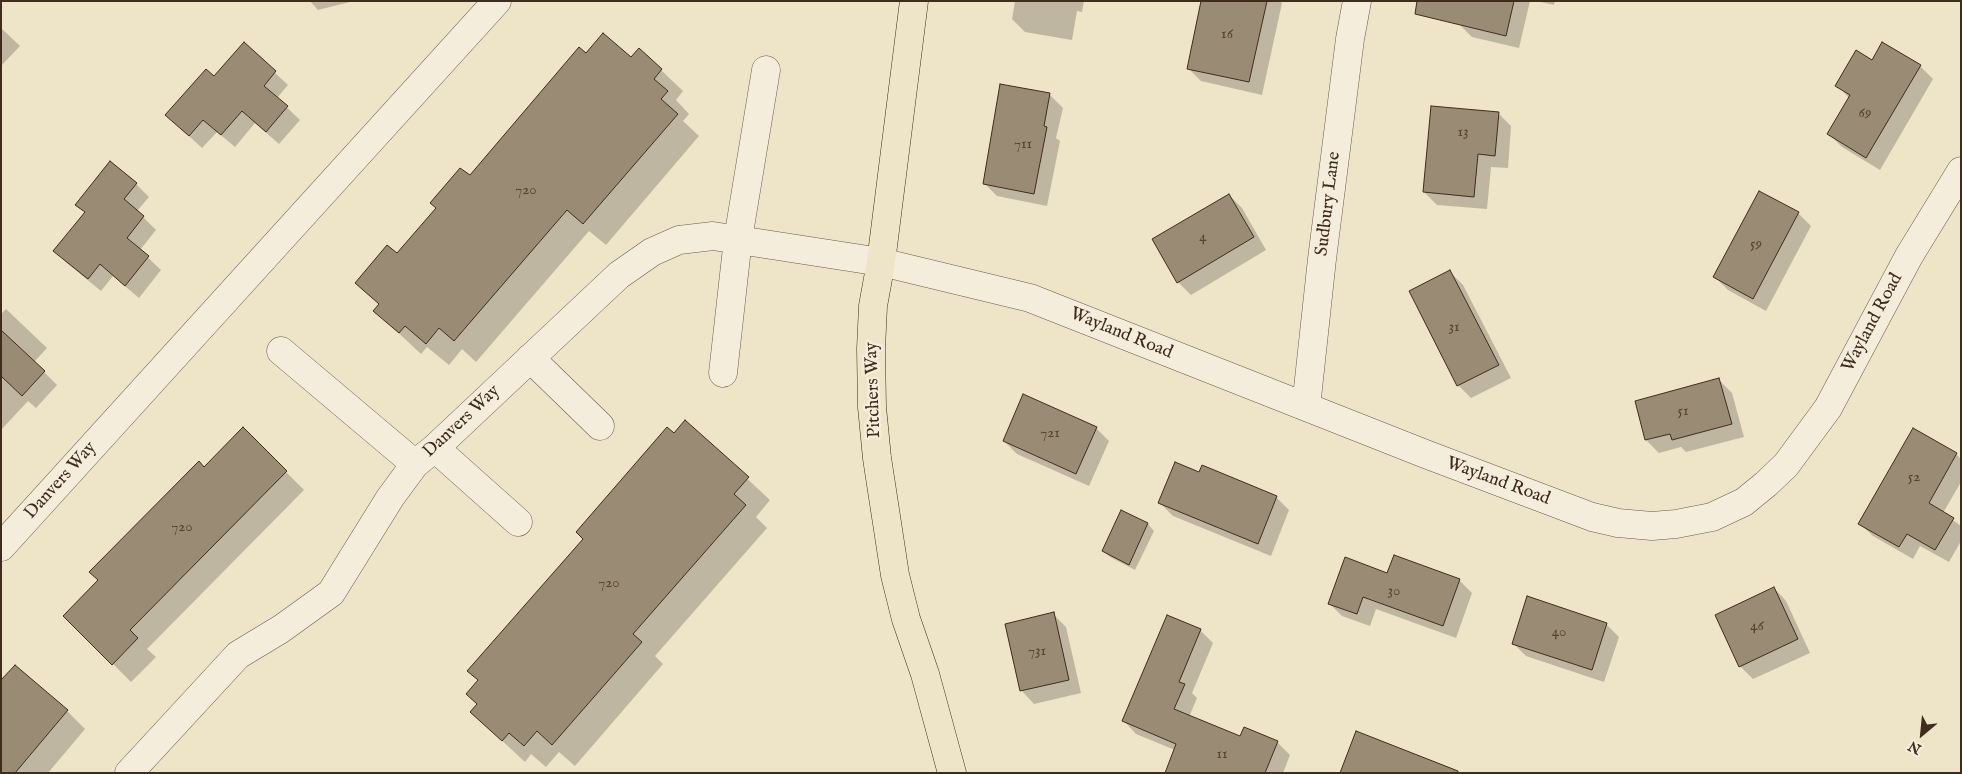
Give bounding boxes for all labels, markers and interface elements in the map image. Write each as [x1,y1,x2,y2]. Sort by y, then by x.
house number: 16 [1221,26,1233,44]
house number: 69 [1859,105,1871,123]
house number: 13 [1457,124,1469,142]
house number: 711 [1014,136,1032,154]
street label: Sudbury Lane [1312,151,1346,257]
house number: 720 [515,182,537,200]
house number: 4 [1199,229,1207,247]
house number: 59 [1750,236,1762,254]
street label: Wayland Road [1838,270,1908,376]
street label: Wayland Road [1067,304,1175,364]
house number: 31 [1448,319,1460,337]
street label: Pitchers Way [862,342,886,438]
street label: Danvers Way [419,381,505,463]
house number: 51 [1677,403,1689,421]
house number: 721 [1040,425,1060,443]
street label: Danvers Way [20,438,102,524]
street label: Wayland Road [1443,453,1553,511]
house number: 52 [1908,469,1920,487]
house number: 720 [171,519,193,537]
house number: 720 [598,575,620,593]
house number: 30 [1388,583,1400,601]
house number: 46 [1750,618,1764,636]
house number: 40 [1552,624,1566,642]
house number: 731 [1028,643,1046,661]
north arrow [1897,709,1947,759]
text: N [1905,736,1925,758]
house number: 11 [1216,746,1228,764]

